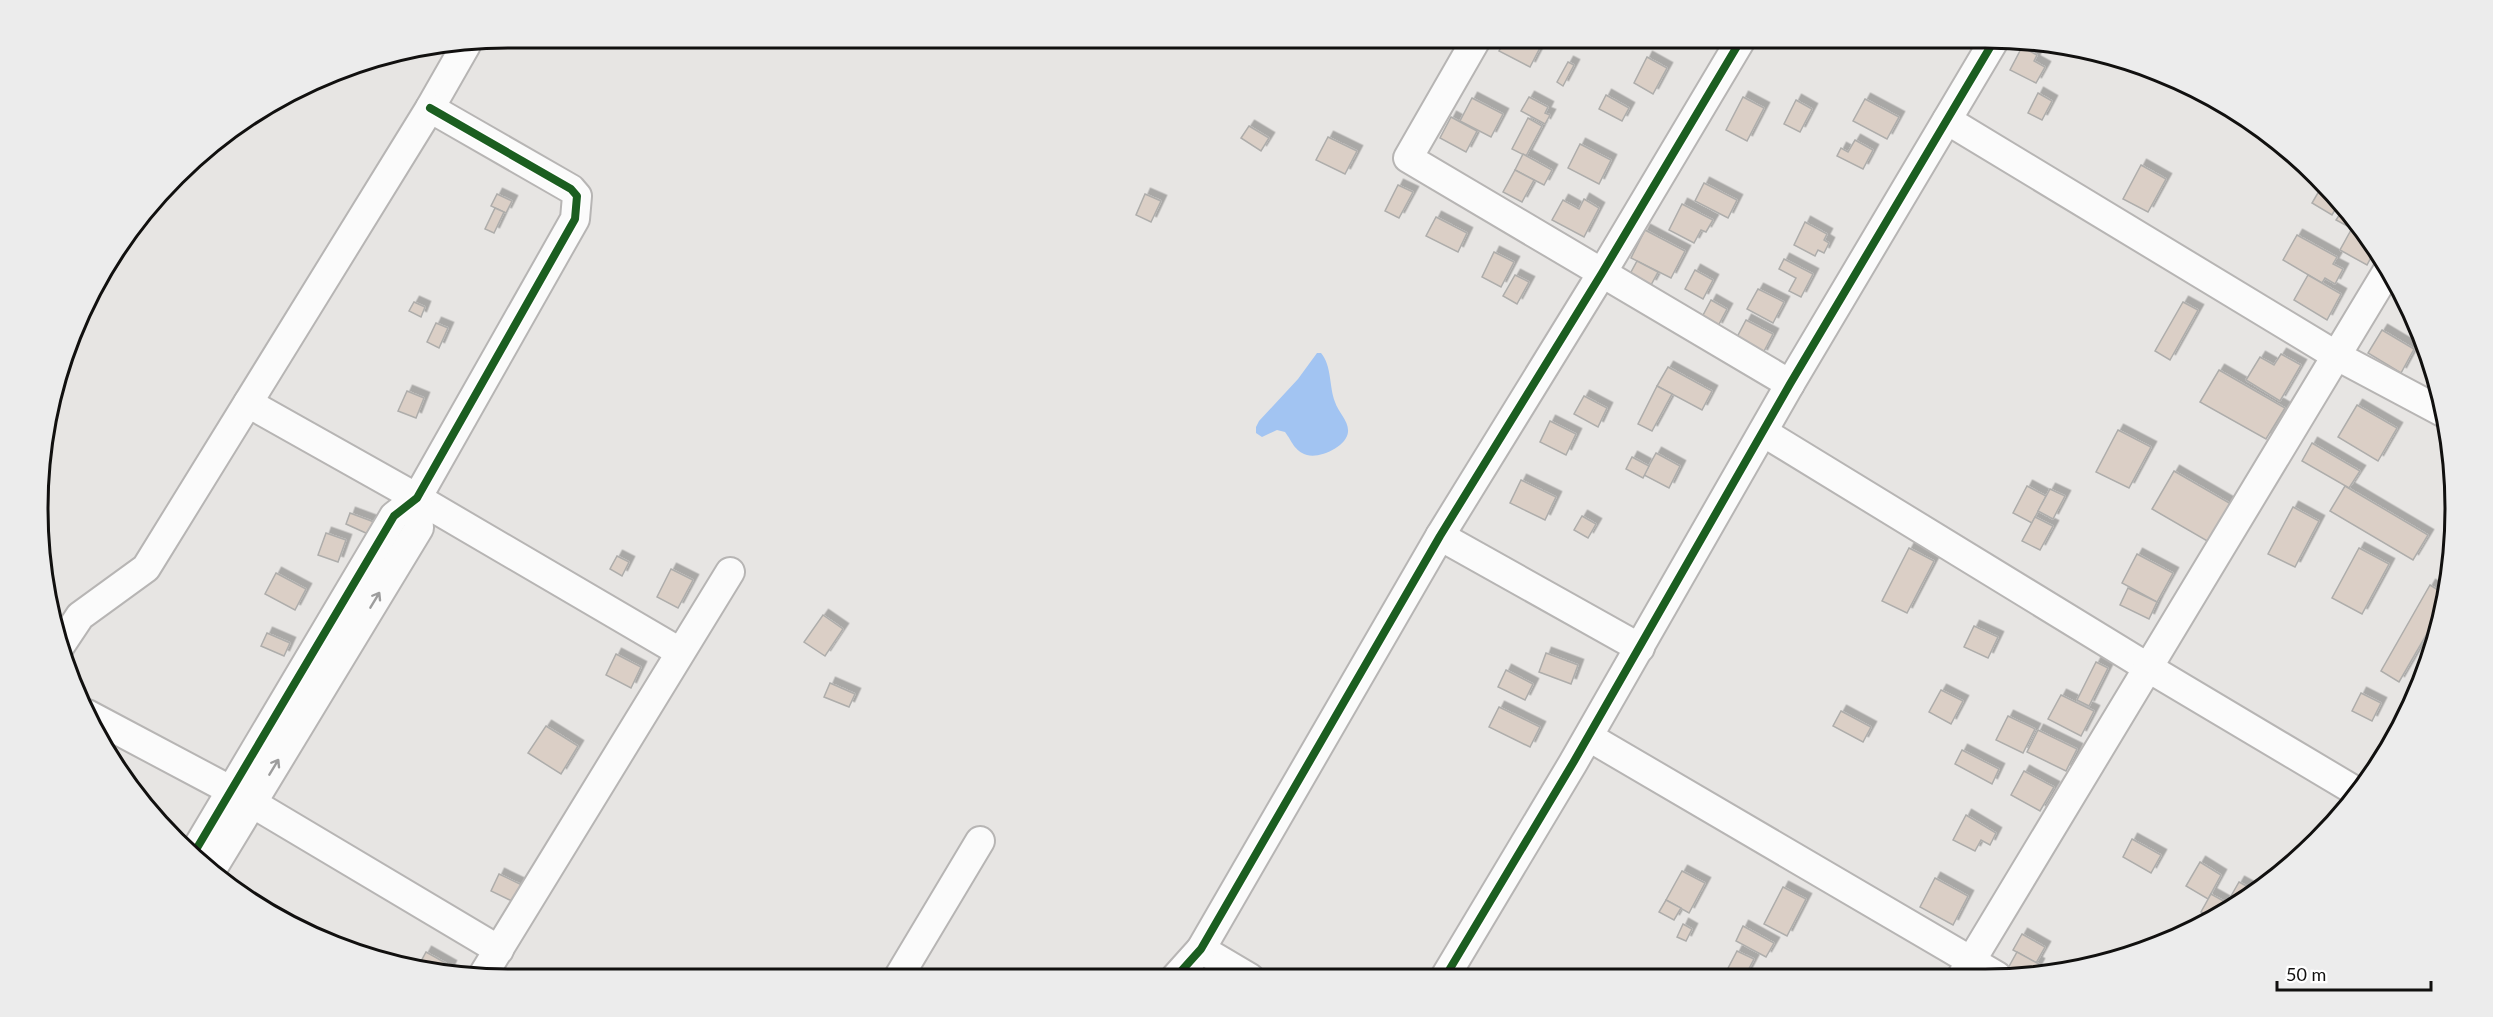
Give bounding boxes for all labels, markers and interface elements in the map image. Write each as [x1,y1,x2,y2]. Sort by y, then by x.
one-way arrow [370,592,382,609]
one-way arrow [268,759,280,776]
scale bar [2277,954,2432,992]
text: 50 m [2286,963,2326,985]

